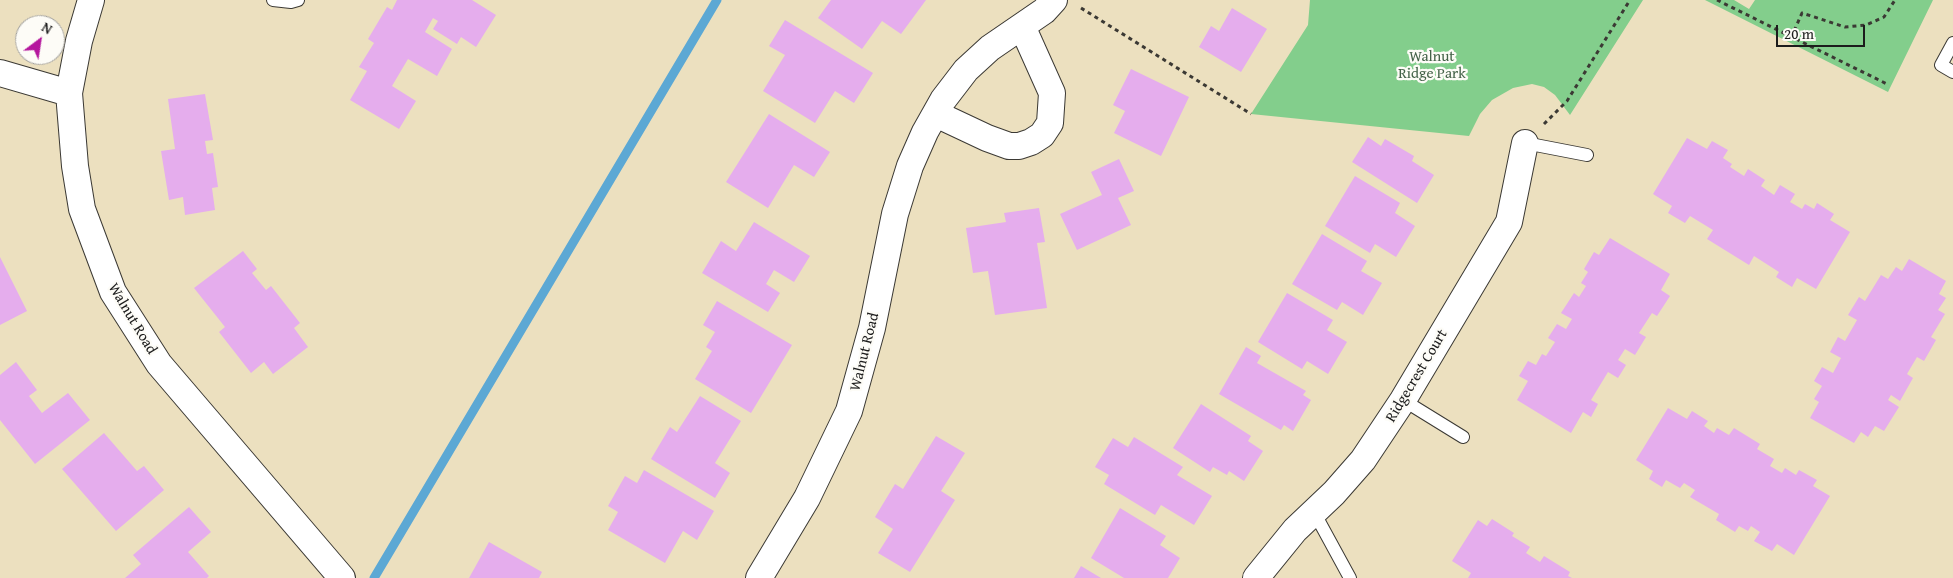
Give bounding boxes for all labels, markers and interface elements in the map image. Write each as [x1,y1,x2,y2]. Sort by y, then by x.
north arrow [15,15,65,65]
scale bar [1778,15,1867,47]
text: N [38,17,56,39]
text: 20 m [1784,23,1814,44]
park label: Walnut Ridge Park [1398,48,1466,83]
street label: Walnut Road [104,280,160,358]
street label: Walnut Road [847,311,883,393]
street label: Ridgecrest Court [1382,326,1452,426]

